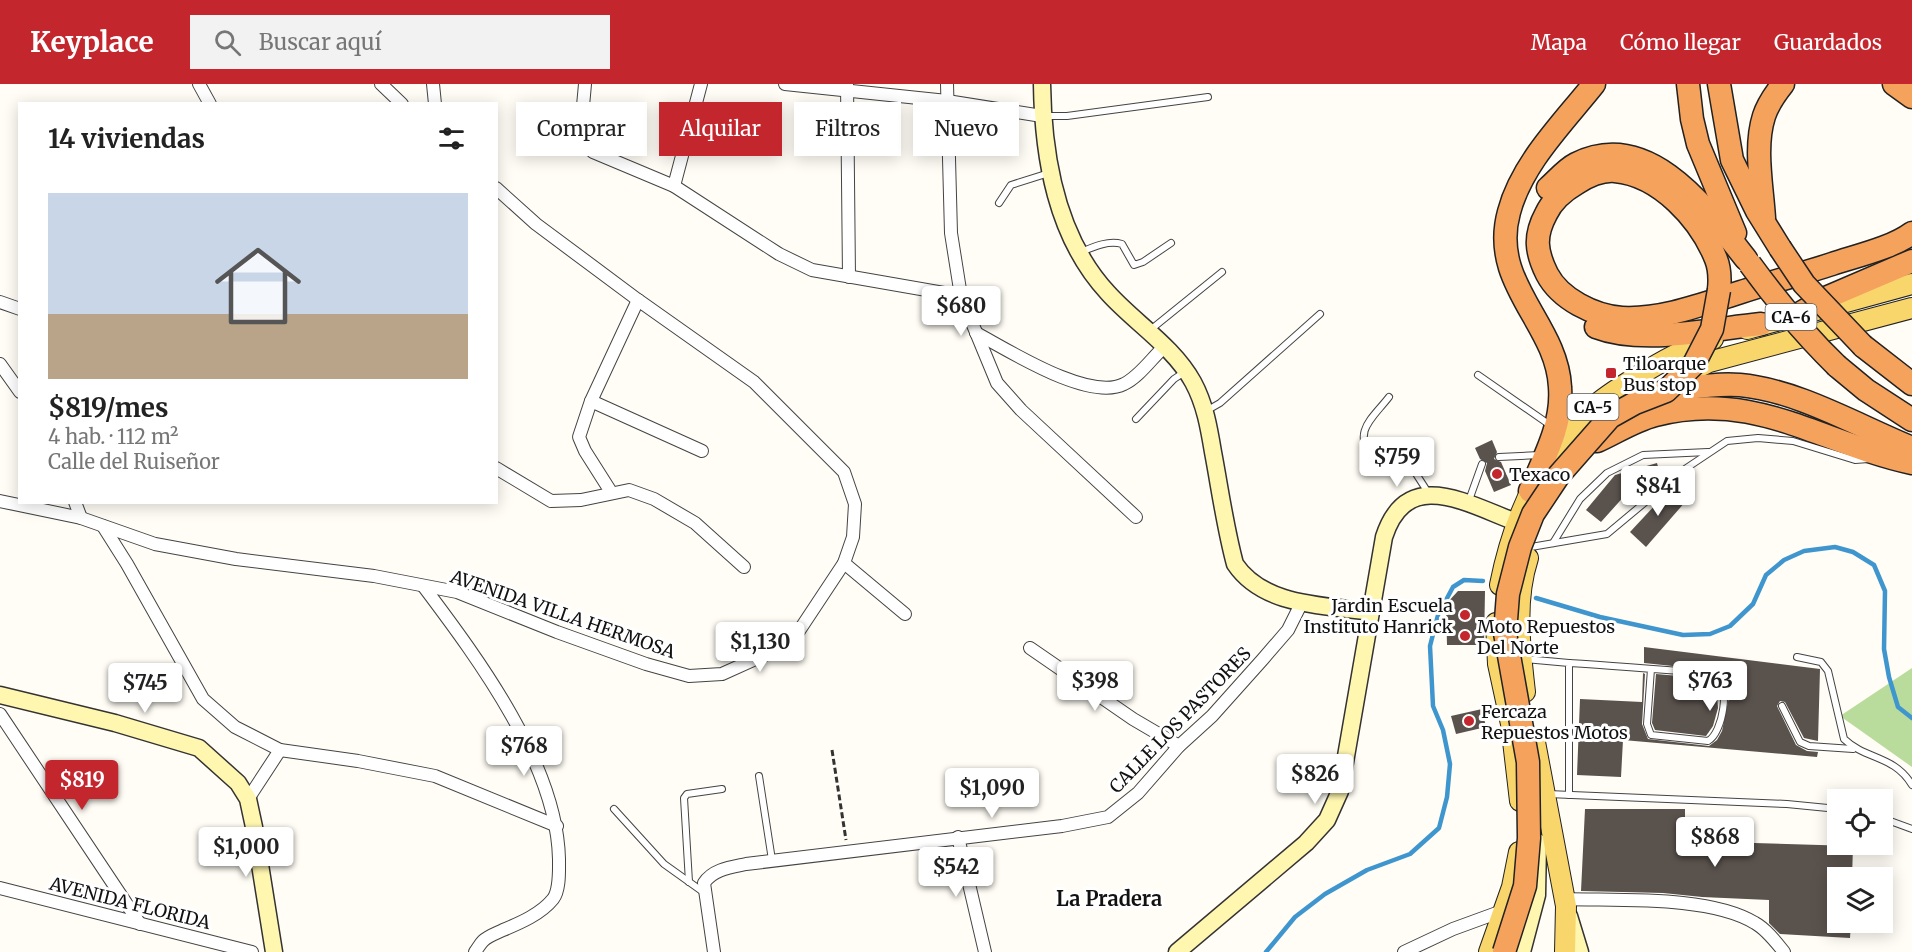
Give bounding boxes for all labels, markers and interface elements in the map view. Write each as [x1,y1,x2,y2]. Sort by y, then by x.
search box [190,15,610,69]
text: Keyplace [30,24,154,60]
icon: search [211,26,244,59]
text: Buscar aquí [259,28,382,56]
text: Mapa [1531,29,1587,56]
text: Cómo llegar [1620,29,1741,56]
text: Guardados [1774,29,1882,56]
chip: Comprar [516,102,647,156]
chip: Alquilar [659,102,782,156]
chip: Filtros [794,102,901,156]
chip: Nuevo [913,102,1019,156]
text: 14 viviendas [48,122,205,155]
icon: filters [435,122,468,155]
icon: home [204,232,312,340]
pin: $680 [925,286,997,337]
text: $680 [936,293,986,318]
road number: CA-6 [1766,304,1816,330]
place label: Tiloarque Bus stop [1623,352,1706,396]
marker: Tiloarque Bus stop [1604,366,1618,380]
text: $819/mes [48,391,168,424]
road number: CA-5 [1568,394,1618,420]
text: 4 hab. · 112 m² [48,424,178,449]
pin: $759 [1361,437,1433,488]
text: $759 [1373,444,1421,469]
text: Calle del Ruiseñor [48,449,220,474]
place label: Texaco [1509,463,1570,486]
pin: $841 [1622,466,1694,517]
marker: Texaco [1490,467,1504,481]
text: $841 [1635,473,1681,498]
street label: AVENIDA VILLA HERMOSA [447,564,679,663]
place label: Jardin Escuela Instituto Hanrick [1303,594,1454,638]
marker: Jardin Escuela Instituto Hanrick [1458,608,1472,622]
place label: Moto Repuestos Del Norte [1477,615,1615,659]
pin: $1,130 [711,622,809,673]
text: $1,130 [730,629,790,654]
marker: Moto Repuestos Del Norte [1458,629,1472,643]
street label: CALLE LOS PASTORES [1104,642,1256,798]
pin: $398 [1059,661,1131,712]
pin: $763 [1674,661,1746,712]
pin: $745 [109,663,181,714]
text: $398 [1071,668,1119,693]
text: $763 [1687,668,1733,693]
text: $745 [122,670,168,695]
place label: Fercaza Repuestos Motos [1481,700,1628,744]
marker: Fercaza Repuestos Motos [1462,714,1476,728]
pin: $768 [488,726,560,777]
text: $768 [500,733,548,758]
pin: $826 [1279,754,1351,805]
pin: $819 [46,760,118,811]
text: $826 [1291,761,1339,786]
text: $819 [59,767,105,792]
pin: $1,090 [943,768,1041,819]
text: $1,090 [959,775,1025,800]
map controls [1827,789,1893,933]
button: locate [1827,789,1893,855]
pin: $868 [1679,817,1751,868]
text: $868 [1690,824,1740,849]
pin: $1,000 [197,827,295,878]
text: $1,000 [212,834,280,859]
pin: $542 [920,847,992,898]
text: $542 [932,854,980,879]
button: layers [1827,867,1893,933]
street label: AVENIDA FLORIDA [46,872,213,934]
district label: La Pradera [1056,886,1162,911]

